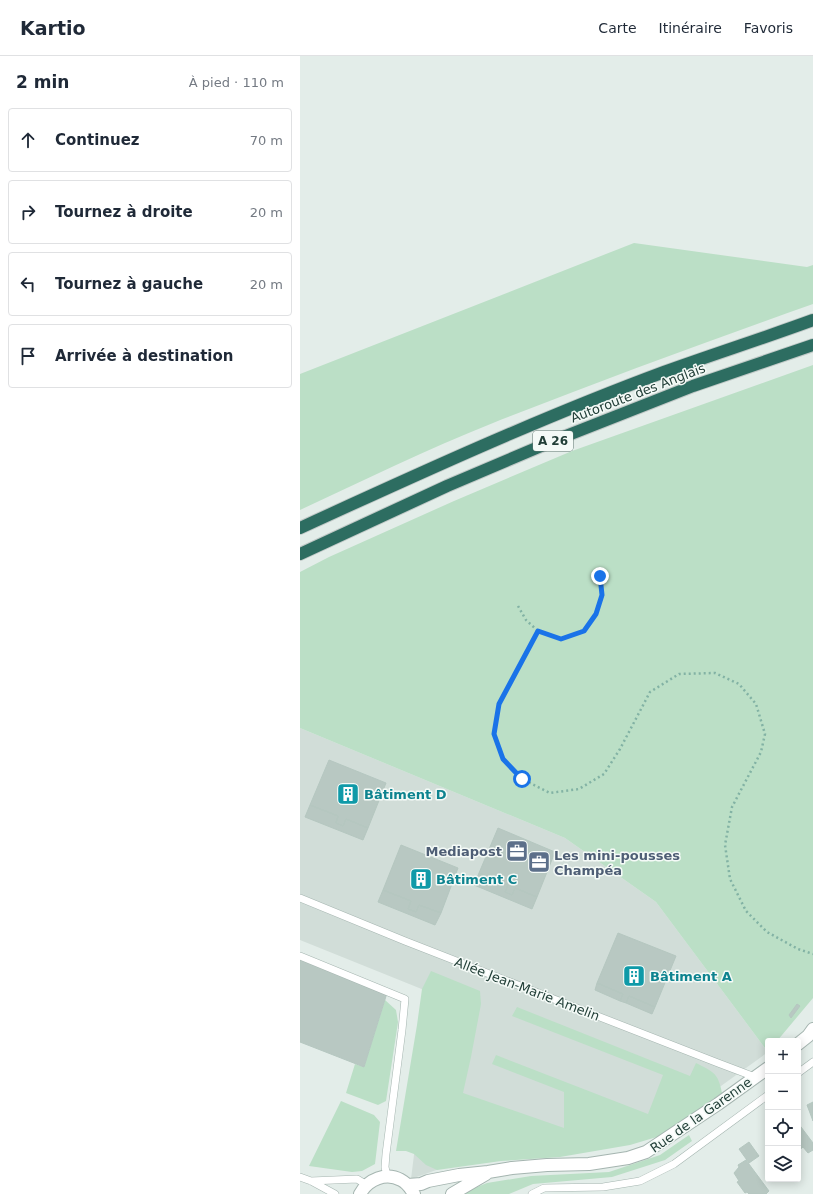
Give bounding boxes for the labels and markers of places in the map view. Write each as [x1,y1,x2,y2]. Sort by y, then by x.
building icon: Bâtiment D [335,781,361,807]
place label: Bâtiment D [364,787,447,802]
office icon: Mediapost [504,838,530,864]
place label: Mediapost [426,844,502,859]
place label: Les mini-pousses Champéa [554,848,680,878]
office icon: Les mini-pousses Champéa [526,849,552,875]
building icon: Bâtiment C [408,866,434,892]
place label: Bâtiment C [436,872,517,887]
building icon: Bâtiment A [621,963,647,989]
place label: Bâtiment A [650,969,732,984]

